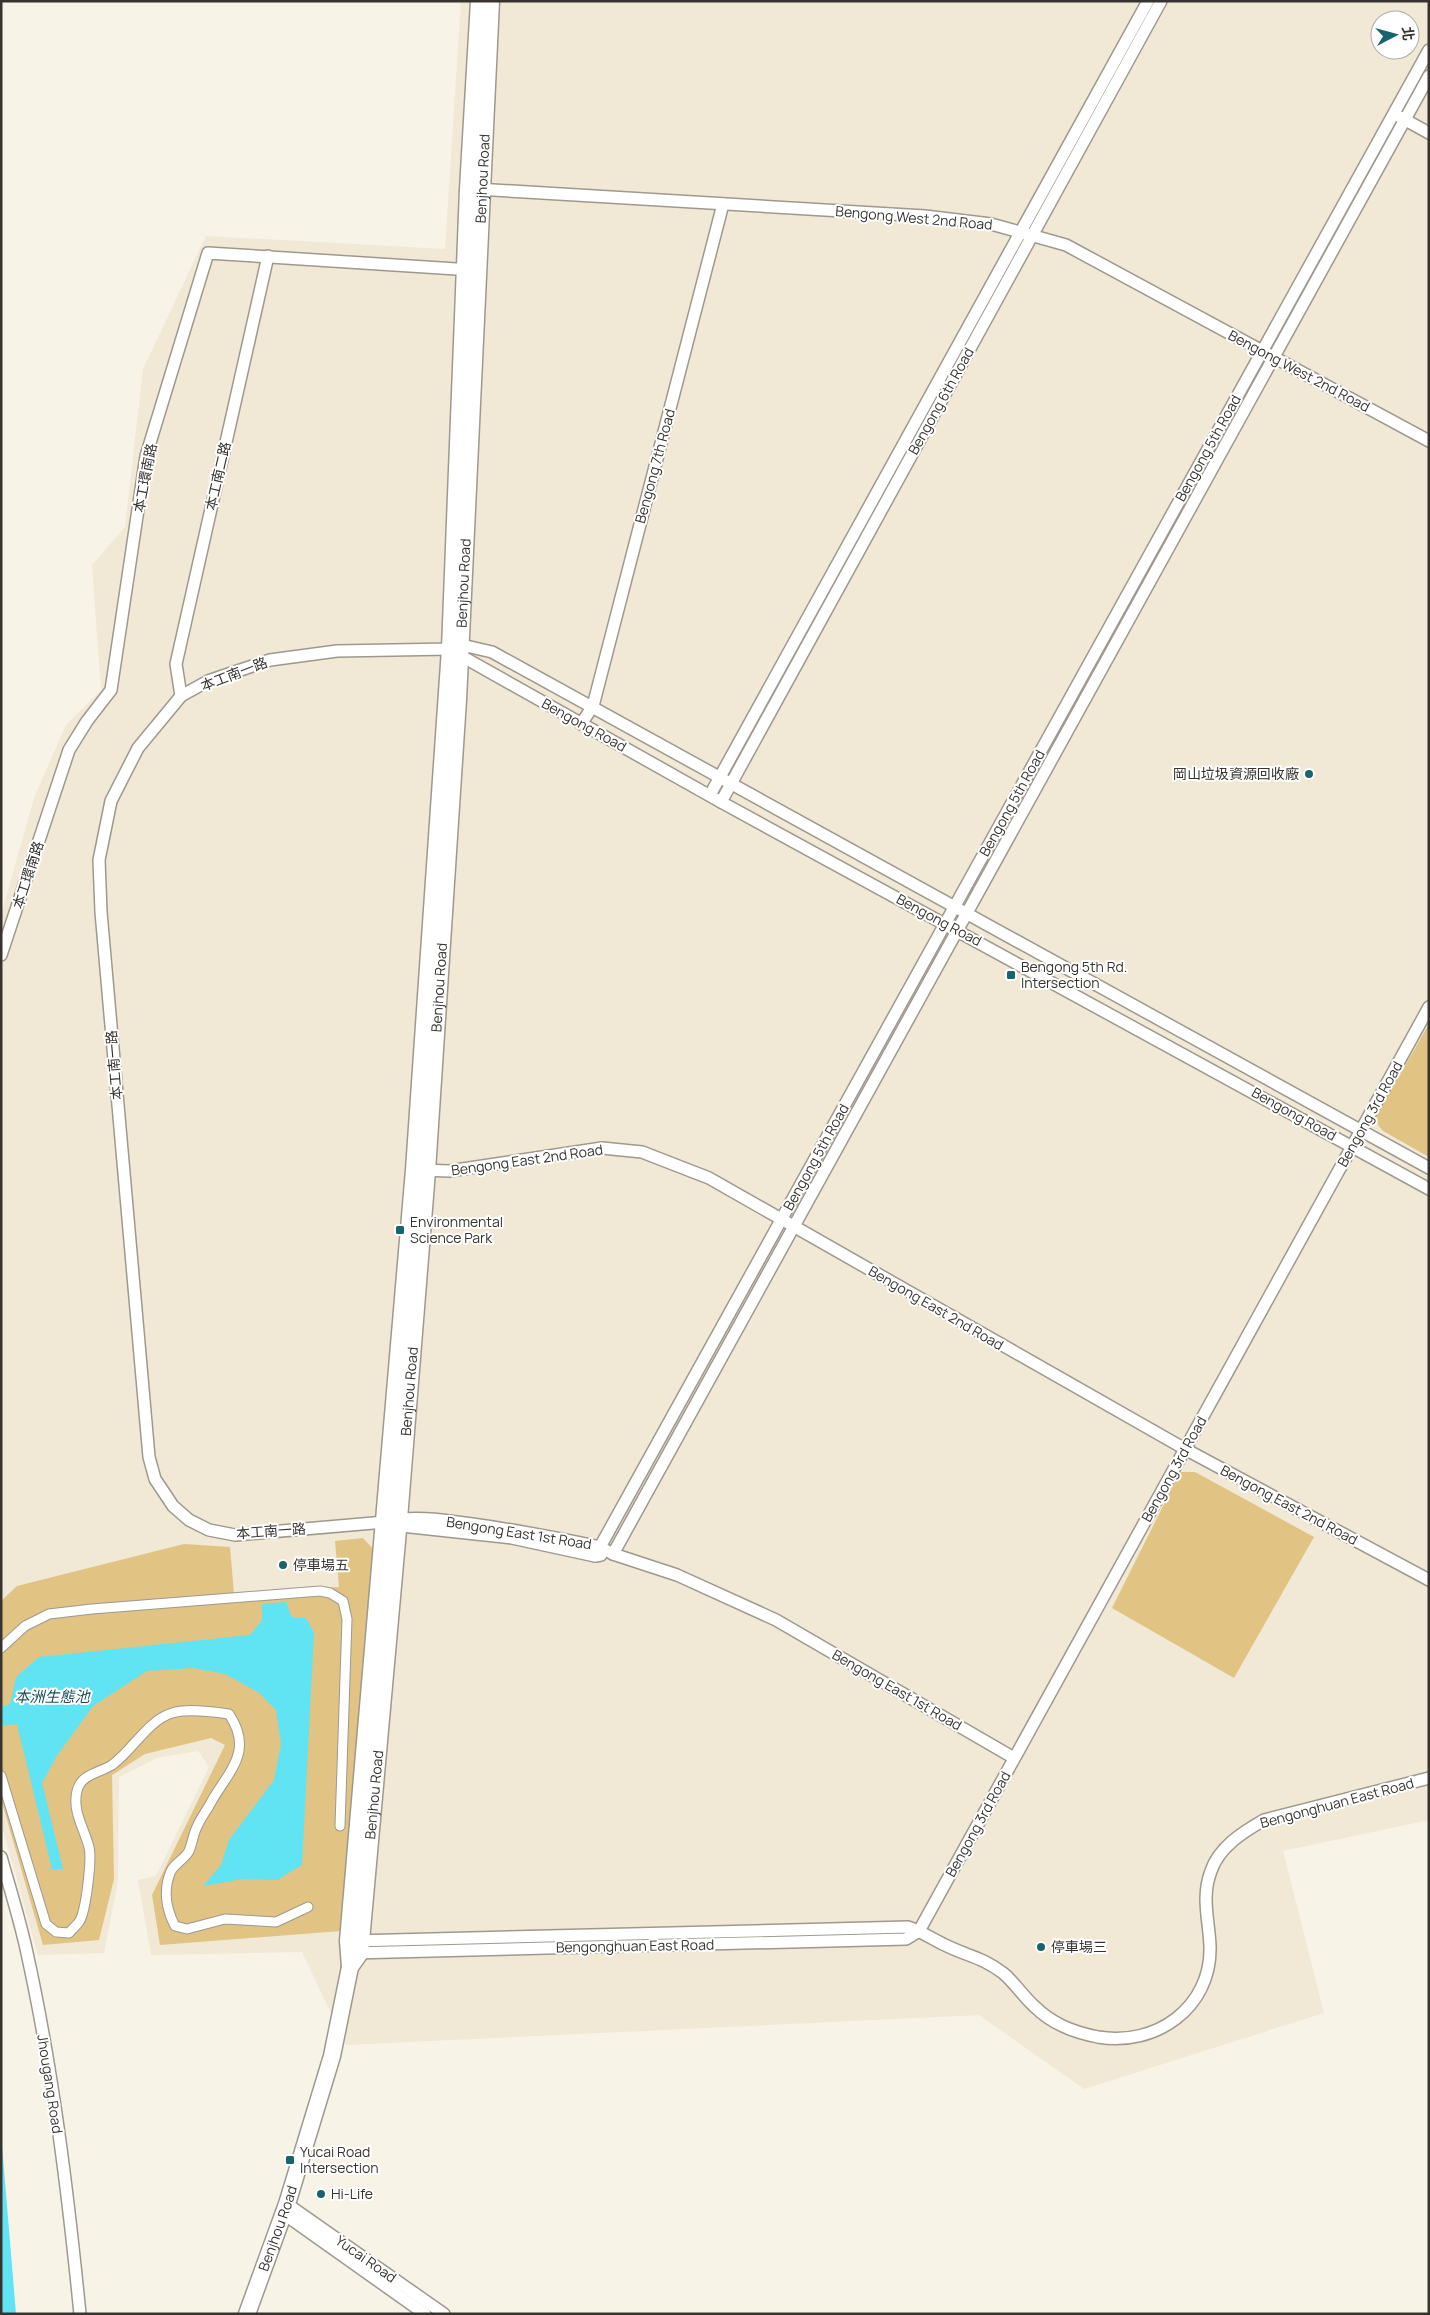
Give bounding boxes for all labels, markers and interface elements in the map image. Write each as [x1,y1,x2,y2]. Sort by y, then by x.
north arrow [1370,10,1420,60]
text: 北 [1398,26,1419,42]
street label: Benjhou Road [471,134,494,224]
street label: Bengong West 2nd Road [835,201,993,234]
street label: Bengong West 2nd Road [1225,325,1373,416]
street label: Bengong 6th Road [903,344,978,458]
street label: Bengong 5th Road [1170,391,1245,504]
street label: Bengong 7th Road [630,407,679,525]
street label: 本工南二路 [200,440,235,512]
street label: 本工環南路 [129,442,161,514]
street label: Benjhou Road [451,538,475,628]
street label: 本工南一路 [198,652,270,695]
street label: Bengong Road [539,693,630,756]
street label: Bengong 5th Road [974,746,1049,859]
place label: 岡山垃圾資源回收廠 [1173,764,1299,783]
marker: 岡山垃圾資源回收廠 [1303,768,1315,780]
street label: 本工環南路 [8,839,47,911]
street label: Bengong Road [893,889,985,950]
street label: Benjhou Road [426,942,451,1033]
place label: Bengong 5th Rd. Intersection [1021,957,1127,992]
marker: Bengong 5th Rd. Intersection [1005,969,1017,981]
street label: 本工南一路 [101,1029,126,1101]
street label: Bengong 3rd Road [1333,1058,1406,1170]
street label: Bengong Road [1249,1082,1340,1145]
street label: Bengong 5th Road [778,1100,853,1213]
street label: Bengong East 2nd Road [450,1139,604,1180]
place label: Environmental Science Park [410,1212,503,1247]
marker: Environmental Science Park [394,1224,406,1236]
street label: Bengong East 2nd Road [865,1261,1007,1354]
street label: Benjhou Road [396,1346,422,1437]
street label: Bengong 3rd Road [1137,1413,1210,1525]
street label: Bengong East 2nd Road [1217,1460,1361,1549]
street label: Bengong East 1st Road [445,1512,593,1553]
street label: 本工南一路 [235,1519,307,1542]
place label: 停車場五 [293,1555,349,1574]
marker: 停車場五 [277,1559,289,1571]
street label: Bengong East 1st Road [829,1645,966,1734]
water label: 本洲生態池 [14,1686,91,1707]
street label: Benjhou Road [360,1749,387,1840]
street label: Bengong 3rd Road [941,1768,1014,1880]
street label: Bengonghuan East Road [1258,1773,1416,1832]
street label: Bengonghuan East Road [556,1935,714,1956]
place label: 停車場三 [1051,1937,1107,1956]
marker: 停車場三 [1035,1941,1047,1953]
street label: Jhougang Road [33,2033,68,2135]
place label: Yucai Road Intersection [300,2142,379,2177]
marker: Yucai Road Intersection [284,2154,296,2166]
street label: Benjhou Road [253,2183,301,2274]
place label: Hi-Life [331,2184,373,2203]
marker: Hi-Life [315,2188,327,2200]
street label: Yucai Road [332,2231,401,2287]

